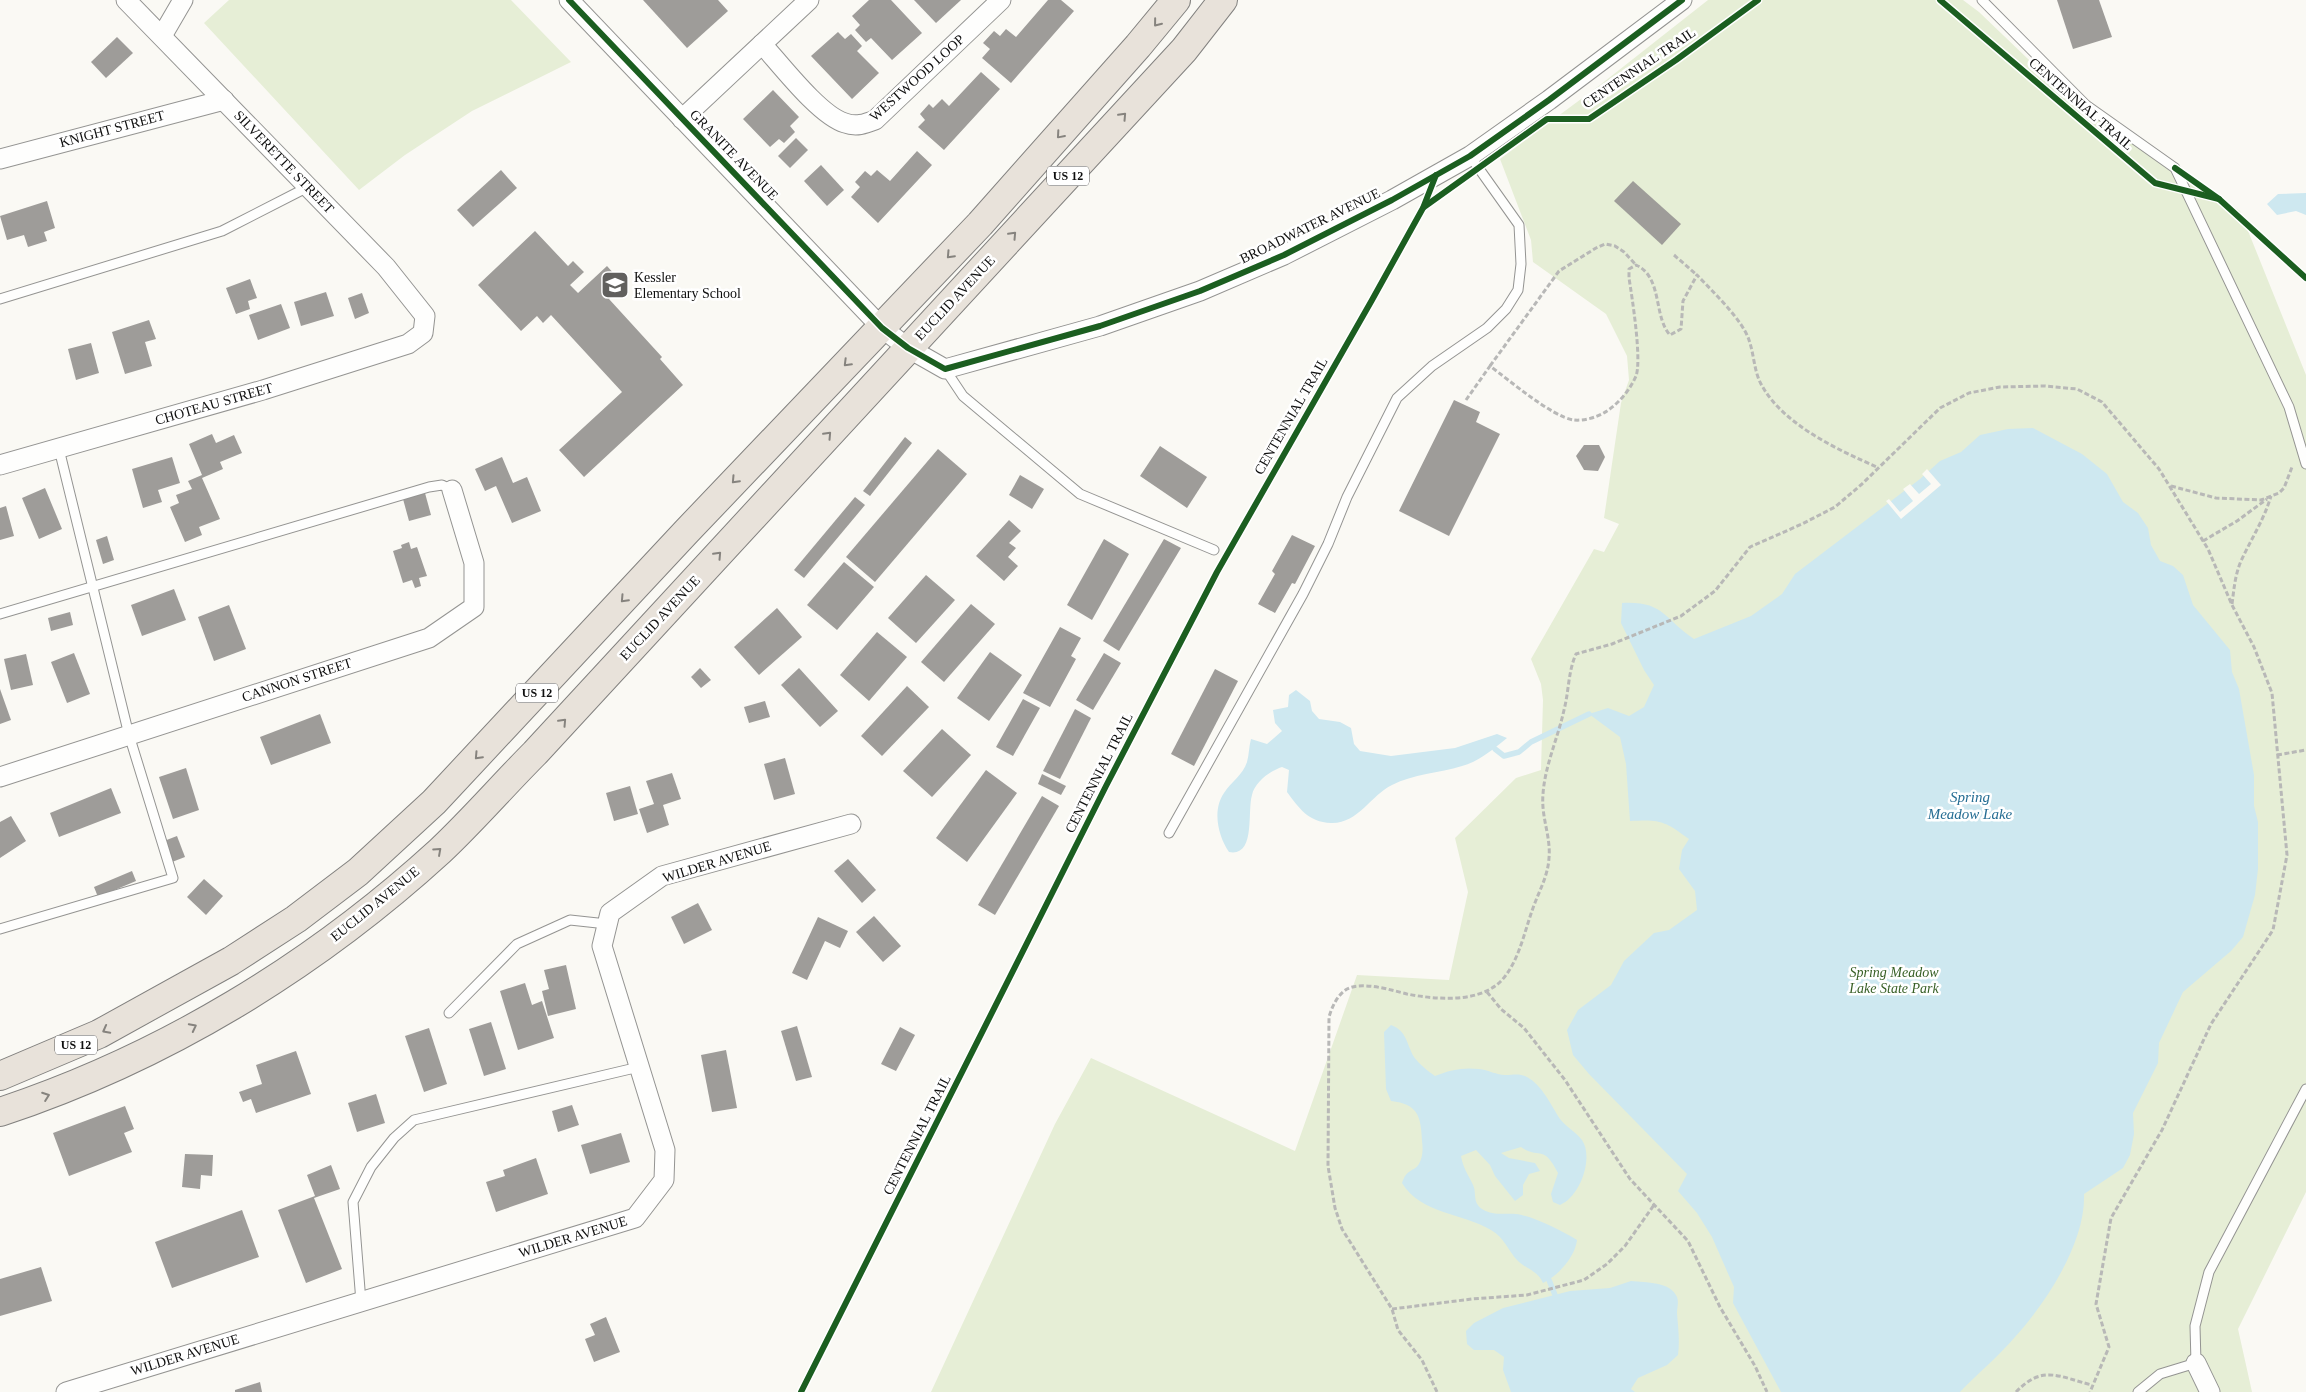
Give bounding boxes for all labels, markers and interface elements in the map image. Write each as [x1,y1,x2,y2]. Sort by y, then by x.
one-way arrow [1154,17,1162,26]
street label: CENTENNIAL TRAIL [1580,25,1698,111]
street label: WESTWOOD LOOP [867,32,967,124]
street label: CENTENNIAL TRAIL [2026,55,2136,153]
street label: GRANITE AVENUE [687,107,781,203]
street label: KNIGHT STREET [58,108,167,150]
street label: SILVERETTE STREET [231,108,337,217]
one-way arrow [1117,113,1126,122]
one-way arrow [1056,130,1065,139]
road number: US 12 [1047,167,1089,186]
street label: BROADWATER AVENUE [1237,185,1383,267]
one-way arrow [1007,232,1016,241]
one-way arrow [947,250,956,259]
street label: EUCLID AVENUE [912,253,998,343]
school or university icon: Kessler Elementary School [600,270,630,300]
place label: Kessler Elementary School [634,270,741,301]
street label: CENTENNIAL TRAIL [1251,355,1331,477]
one-way arrow [844,357,853,366]
street label: CHOTEAU STREET [153,380,275,428]
one-way arrow [822,432,831,441]
one-way arrow [732,475,741,484]
one-way arrow [712,551,721,560]
street label: EUCLID AVENUE [617,573,703,663]
one-way arrow [621,593,630,602]
street label: CANNON STREET [240,655,354,705]
road number: US 12 [516,684,558,702]
street label: CENTENNIAL TRAIL [1062,711,1136,835]
one-way arrow [558,719,567,728]
one-way arrow [475,751,484,760]
water label: Spring Meadow Lake [1927,789,2013,822]
street label: WILDER AVENUE [661,838,773,886]
one-way arrow [433,848,442,857]
street label: EUCLID AVENUE [328,864,422,944]
park label: Spring Meadow Lake State Park [1848,965,1939,996]
one-way arrow [188,1023,197,1033]
one-way arrow [103,1024,112,1034]
road number: US 12 [55,1036,97,1054]
street label: CENTENNIAL TRAIL [880,1073,954,1197]
one-way arrow [41,1092,50,1102]
street label: WILDER AVENUE [517,1213,629,1261]
street label: WILDER AVENUE [129,1331,241,1379]

